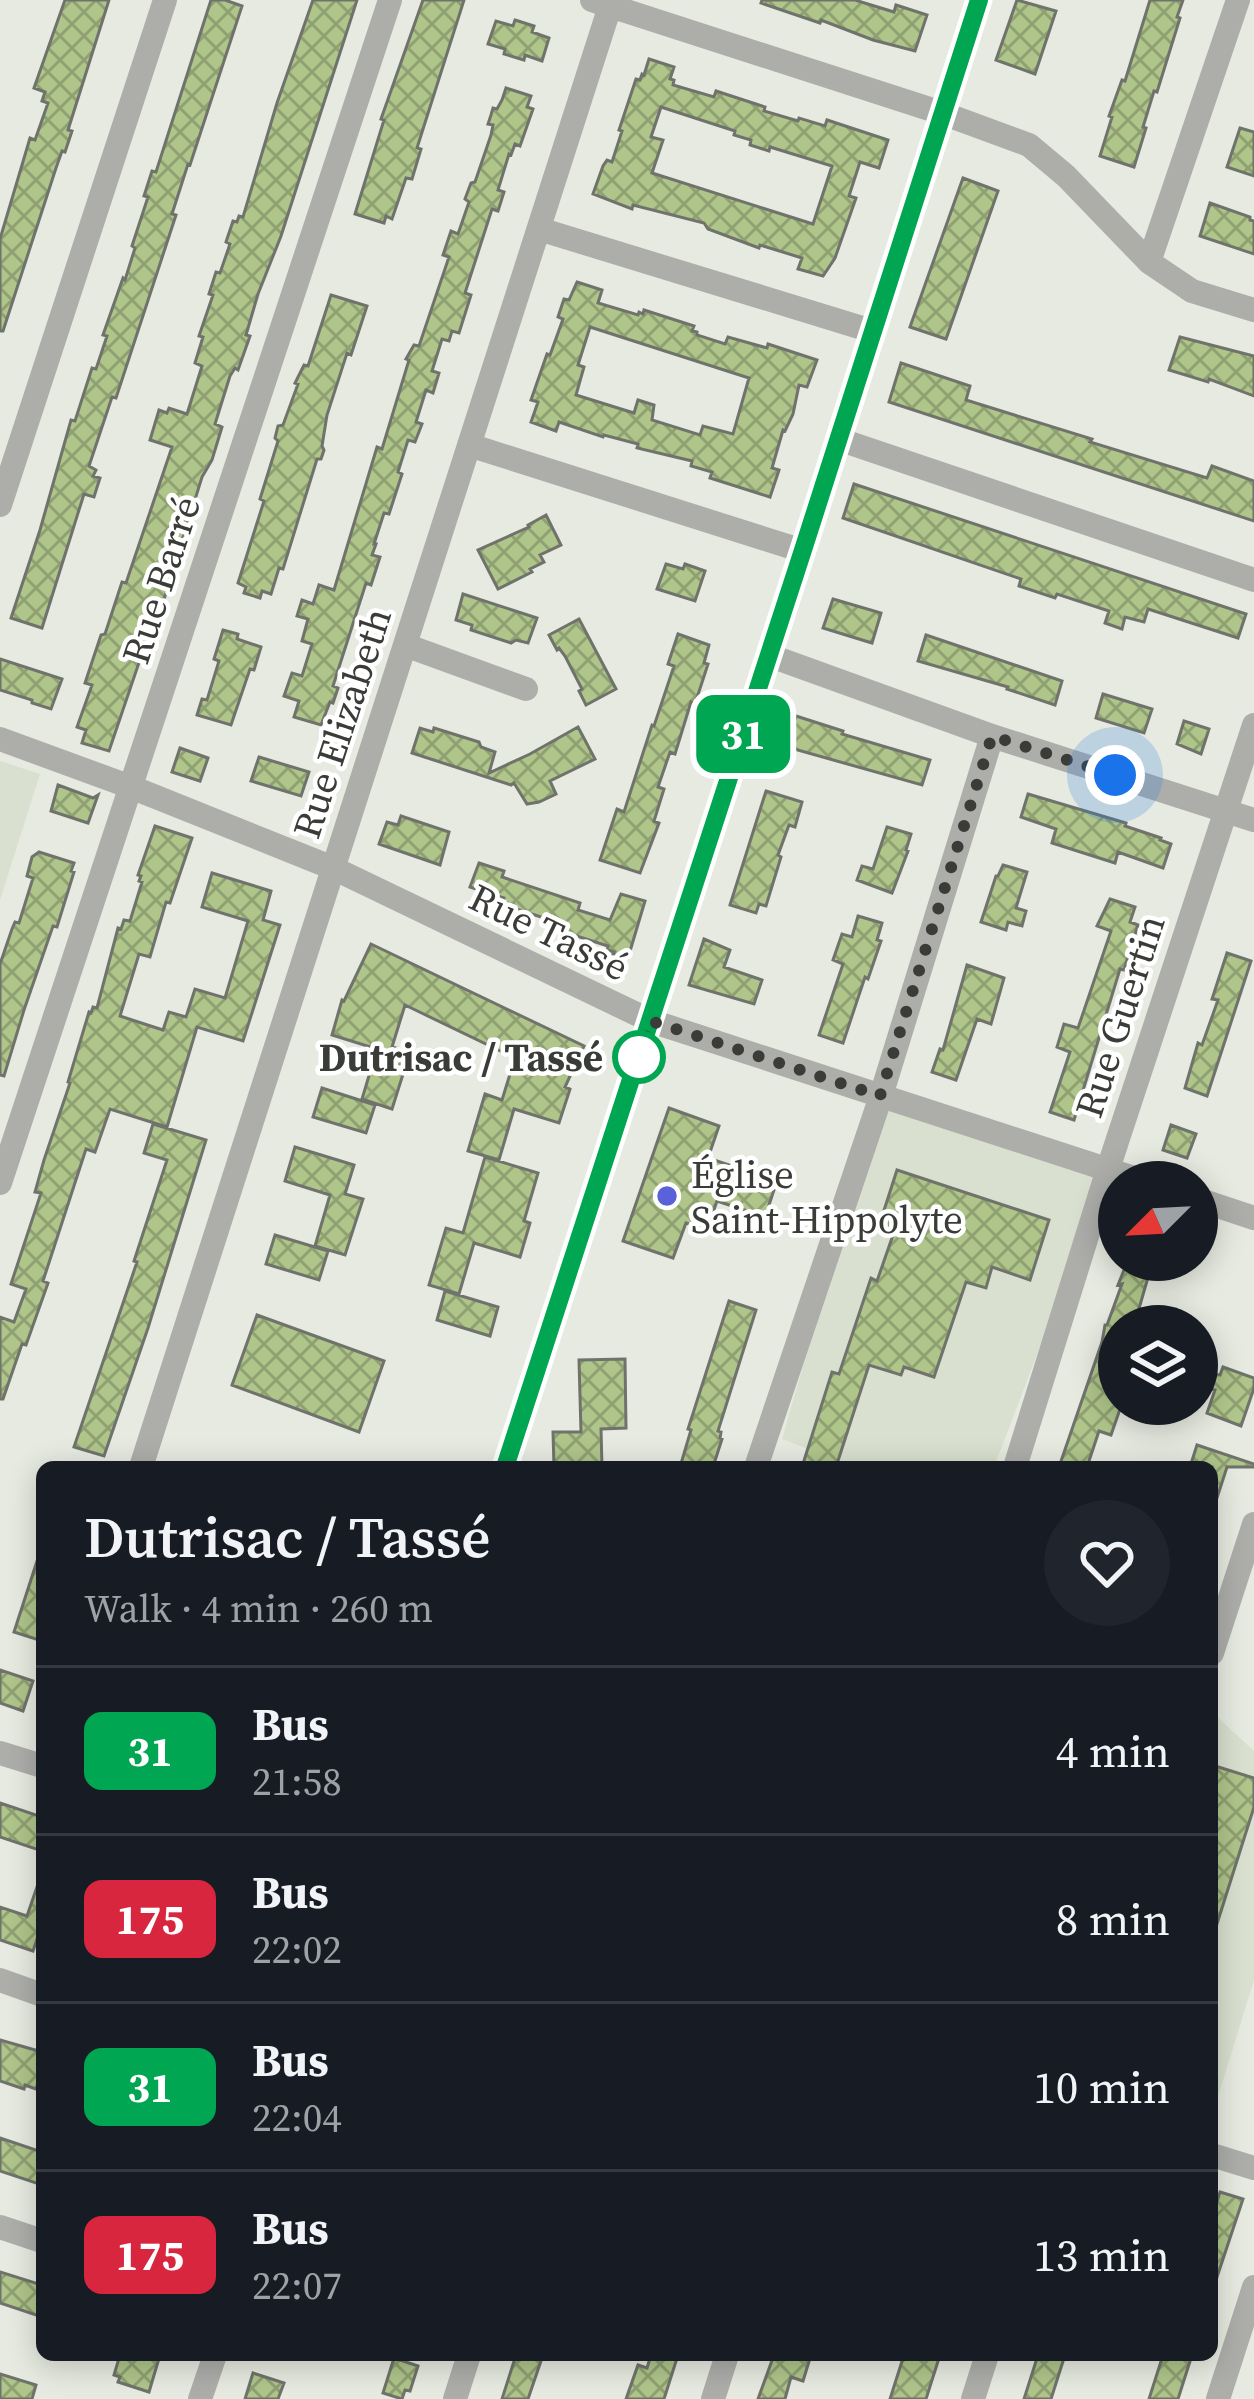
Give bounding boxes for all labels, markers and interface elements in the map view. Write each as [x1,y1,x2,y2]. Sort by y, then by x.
street label: Rue Barré [109,490,213,670]
street label: Rue Elizabeth [280,601,404,845]
line badge: 31 [689,695,797,773]
text: 31 [720,705,766,763]
your location [1085,745,1145,805]
street label: Rue Tassé [461,871,637,993]
street label: Rue Guertin [1062,908,1178,1124]
place label: Dutrisac / Tassé [319,1031,603,1084]
marker: Dutrisac / Tassé [614,1032,664,1082]
place label: Église Saint-Hippolyte [691,1148,963,1246]
north arrow [1098,1161,1218,1281]
map controls [1098,1161,1218,1425]
marker: Église Saint-Hippolyte [654,1183,680,1209]
button: layers [1098,1305,1218,1425]
text: Dutrisac / Tassé [84,1498,491,1576]
button: heart [1044,1500,1170,1626]
text: Walk · 4 min · 260 m [84,1582,433,1635]
text: Bus [252,1693,329,1755]
text: 4 min [1056,1720,1170,1782]
text: 31 [127,1722,173,1780]
text: 21:58 [252,1755,342,1808]
text: Bus [252,1861,329,1923]
text: 8 min [1056,1888,1170,1950]
text: 175 [116,1890,184,1948]
text: 22:02 [252,1923,342,1976]
text: Bus [252,2029,329,2091]
text: 10 min [1033,2056,1170,2118]
text: 31 [127,2058,173,2116]
text: 22:04 [252,2091,342,2144]
text: Bus [252,2197,329,2259]
text: 13 min [1033,2224,1170,2286]
text: 175 [116,2226,184,2284]
text: 22:07 [252,2259,342,2312]

